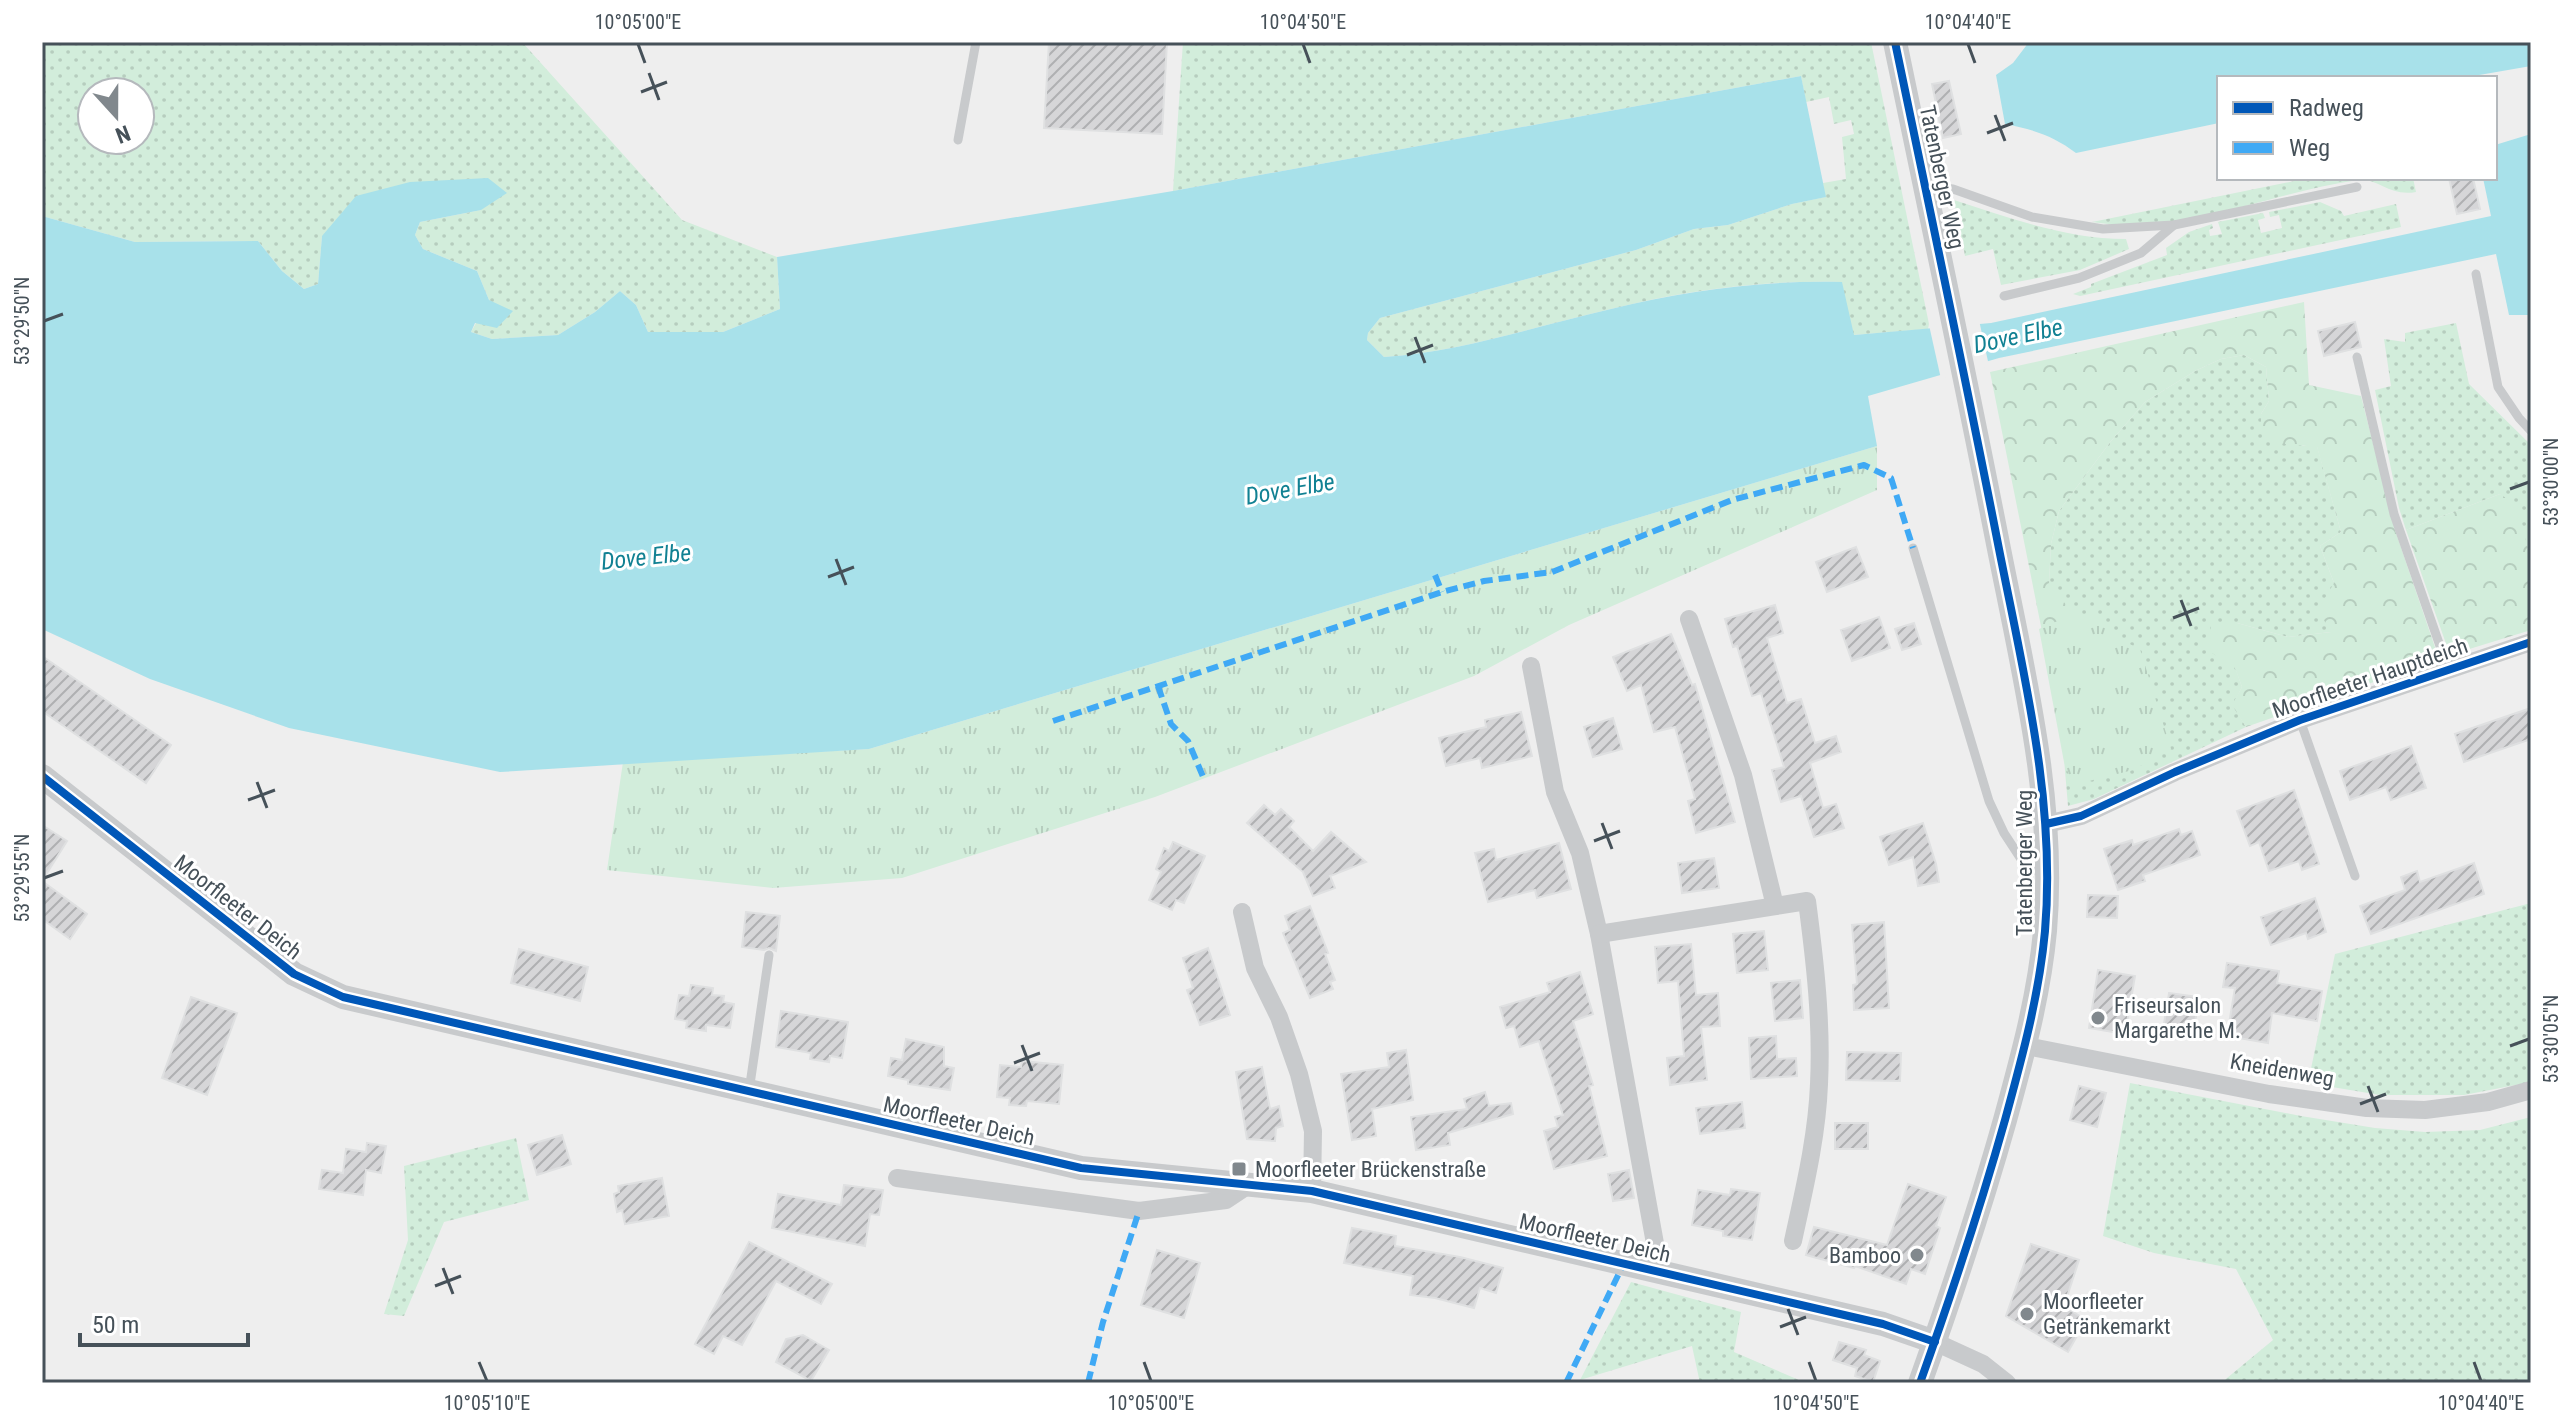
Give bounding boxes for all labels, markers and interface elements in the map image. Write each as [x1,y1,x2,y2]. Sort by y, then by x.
text: 10°05'00"E [595,10,681,34]
text: 10°04'50"E [1260,10,1346,34]
text: 10°04'40"E [1925,10,2011,34]
north arrow [76,76,156,156]
legend [2217,76,2497,180]
text: Radweg [2289,94,2364,122]
street label: Tatenberger Weg [1915,103,1969,251]
text: N [112,120,134,148]
text: Weg [2289,134,2330,162]
text: 53°29'50"N [10,276,34,366]
water label: Dove Elbe [1971,313,2065,359]
text: 53°30'00"N [2539,437,2563,527]
water label: Dove Elbe [1243,467,1337,511]
water label: Dove Elbe [600,538,692,576]
street label: Moorfleeter Hauptdeich [2269,633,2471,723]
street label: Tatenberger Weg [2012,790,2037,936]
text: 53°29'55"N [10,833,34,923]
street label: Moorfleeter Deich [169,850,307,964]
place label: Friseursalon Margarethe M. [2114,993,2241,1043]
text: 53°30'05"N [2539,994,2563,1084]
marker: Friseursalon Margarethe M. [2089,1009,2107,1027]
street label: Kneidenweg [2228,1049,2336,1091]
street label: Moorfleeter Deich [881,1091,1037,1151]
place label: Moorfleeter Brückenstraße [1255,1157,1486,1182]
marker: Moorfleeter Brückenstraße [1230,1160,1248,1178]
street label: Moorfleeter Deich [1517,1208,1673,1268]
place label: Bamboo [1829,1243,1901,1268]
marker: Bamboo [1908,1246,1926,1264]
place label: Moorfleeter Getränkemarkt [2043,1289,2171,1339]
scale bar [80,1297,248,1347]
marker: Moorfleeter Getränkemarkt [2018,1305,2036,1323]
text: 50 m [92,1311,139,1339]
text: 10°05'10"E [444,1391,530,1415]
text: 10°05'00"E [1108,1391,1194,1415]
text: 10°04'50"E [1773,1391,1859,1415]
text: 10°04'40"E [2438,1391,2524,1415]

